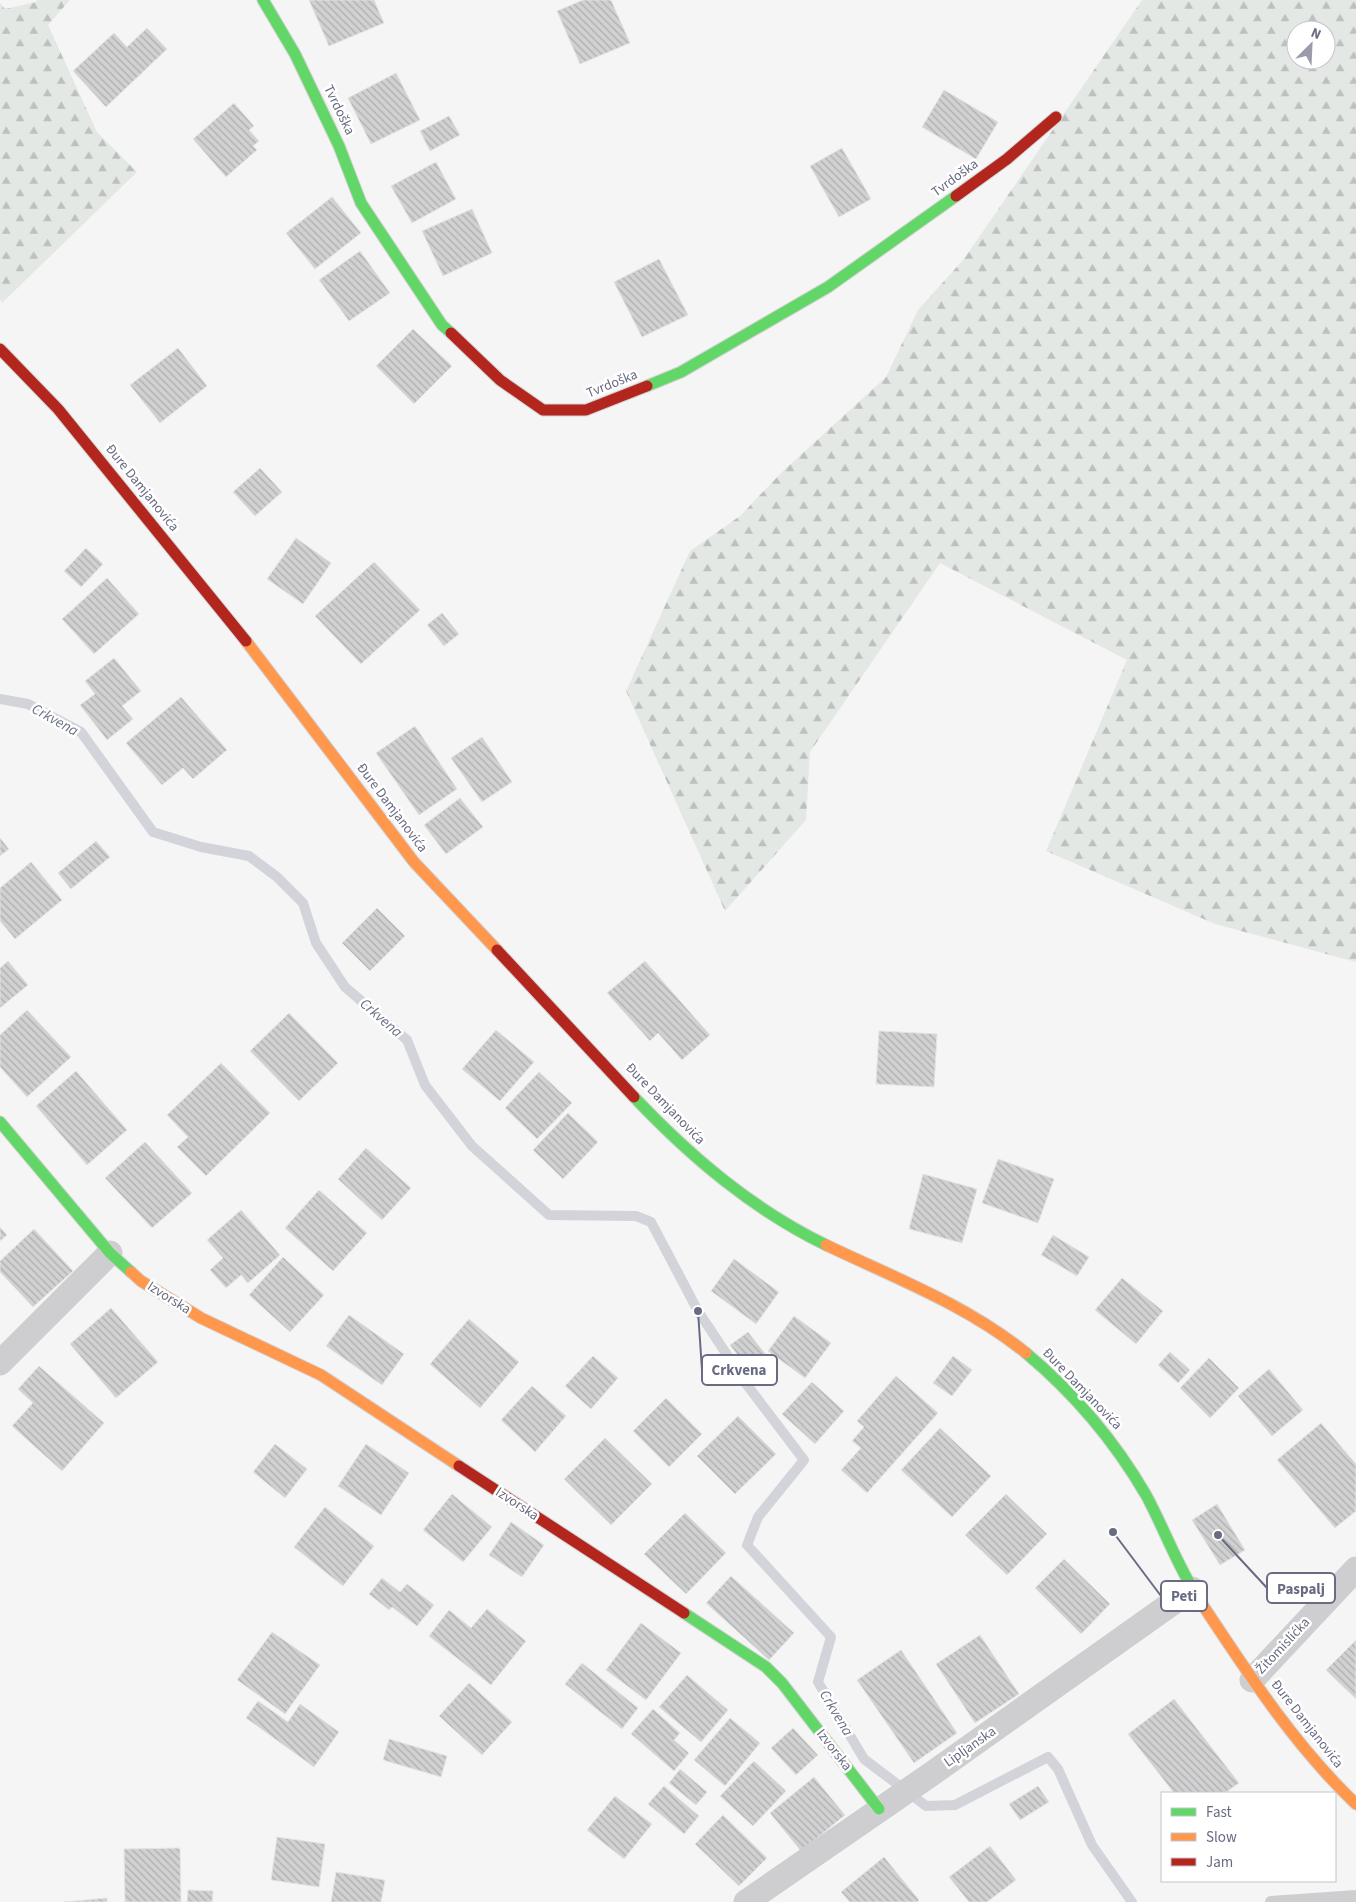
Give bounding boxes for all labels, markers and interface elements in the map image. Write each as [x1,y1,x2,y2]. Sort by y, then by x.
north arrow [1286,20,1336,70]
text: N [1308,23,1324,45]
street label: Tvrdoška [318,82,360,138]
street label: Tvrdoška [928,154,982,202]
street label: Tvrdoška [584,365,640,403]
street label: Đure Damjanovića [100,440,184,536]
water label: Crkvena [28,699,82,741]
street label: Đure Damjanovića [352,759,432,857]
water label: Crkvena [355,994,407,1042]
street label: Đure Damjanovića [621,1058,709,1150]
street label: Izvorska [143,1277,195,1319]
street label: Đure Damjanovića [1038,1343,1126,1435]
callout: Crkvena [702,1355,777,1385]
text: Crkvena [712,1360,767,1381]
street label: Izvorska [491,1482,543,1526]
callout: Paspalj [1267,1573,1335,1603]
text: Paspalj [1277,1579,1325,1600]
callout: Peti [1161,1581,1207,1611]
text: Peti [1171,1586,1197,1607]
street label: Žitomislićka [1251,1613,1315,1679]
street label: Đure Damjanovića [1266,1676,1348,1772]
water label: Crkvena [814,1686,858,1740]
street label: Lipljanska [940,1722,1000,1772]
street label: Izvorska [811,1725,857,1775]
legend [1161,1792,1336,1882]
text: Fast [1206,1802,1232,1823]
text: Slow [1206,1827,1237,1848]
text: Jam [1206,1852,1233,1873]

